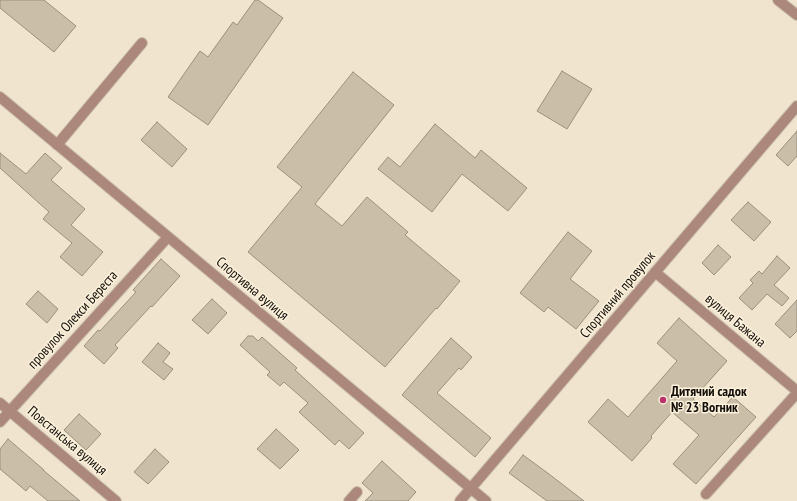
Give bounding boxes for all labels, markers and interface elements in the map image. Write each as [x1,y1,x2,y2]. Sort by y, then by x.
street label: Спортивний провулок [577,248,659,342]
street label: Спортивна вулиця [212,254,292,324]
street label: провулок Олекси Береста [25,268,121,372]
street label: вулиця Бажана [701,291,769,351]
place label: Дитячий садок № 23 Вогник [671,384,747,416]
marker: Дитячий садок № 23 Вогник [658,395,668,405]
street label: Повстанська вулиця [24,403,110,479]

